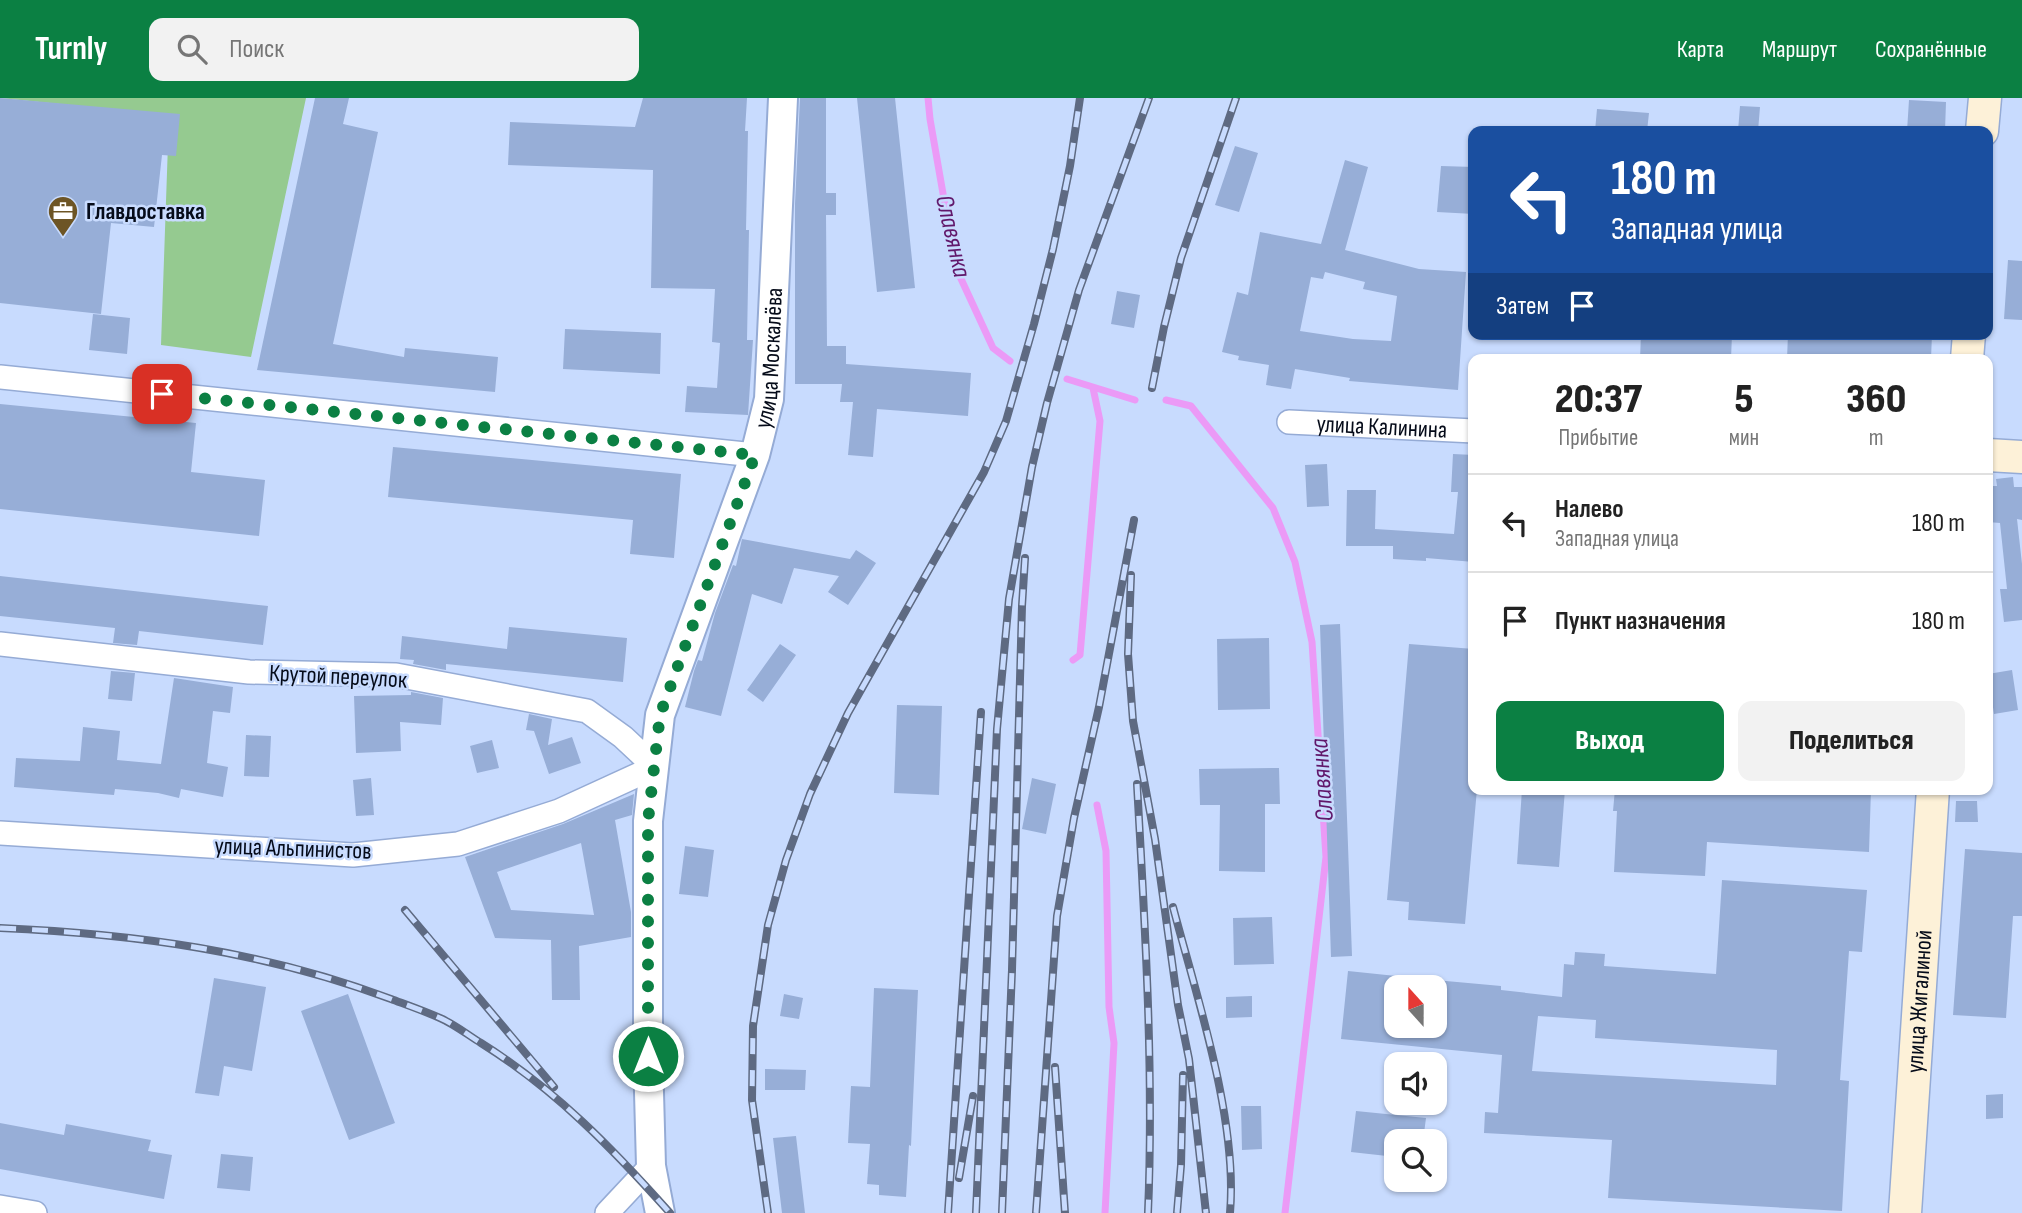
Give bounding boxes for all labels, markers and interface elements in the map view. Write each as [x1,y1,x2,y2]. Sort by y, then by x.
search box [149,18,639,81]
text: Turnly [35,29,107,69]
icon: search [173,30,211,68]
text: Поиск [229,34,284,65]
text: Карта [1677,35,1724,64]
text: Маршрут [1762,35,1837,64]
text: Сохранённые [1875,35,1987,64]
text: 180 m [1611,150,1717,209]
icon: left [1496,154,1587,245]
water label: Славянка [928,192,977,281]
office icon: Главдоставка [46,194,80,238]
place label: Главдоставка [86,197,205,226]
text: Западная улица [1611,210,1783,249]
street label: улица Москалёва [748,287,789,431]
icon: arrive [1563,287,1601,325]
text: Затем [1496,291,1549,322]
pin [132,364,192,424]
text: 20:37 [1555,374,1642,425]
text: 5 [1734,374,1754,425]
text: 360 [1846,374,1906,425]
icon: arrive [143,375,181,413]
street label: улица Калинина [1316,409,1448,445]
text: Прибытие [1559,424,1638,452]
text: мин [1729,424,1759,452]
text: m [1869,424,1883,452]
text: Налево [1555,494,1624,525]
icon: left [1496,504,1534,542]
text: 180 m [1912,508,1965,539]
text: Западная улица [1555,525,1679,553]
icon: arrive [1496,602,1534,640]
text: Пункт назначения [1555,606,1726,637]
text: 180 m [1912,606,1965,637]
street label: Крутой переулок [268,658,409,695]
button: Выход [1496,701,1724,781]
button: Поделиться [1738,701,1965,781]
water label: Славянка [1304,737,1341,823]
street label: улица Альпинистов [214,831,372,866]
street label: улица Жигалиной [1900,929,1939,1074]
north arrow [1384,975,1447,1038]
map controls [1384,975,1447,1192]
position arrow [611,1019,685,1093]
button: sound [1384,1052,1447,1115]
button: search [1384,1129,1447,1192]

